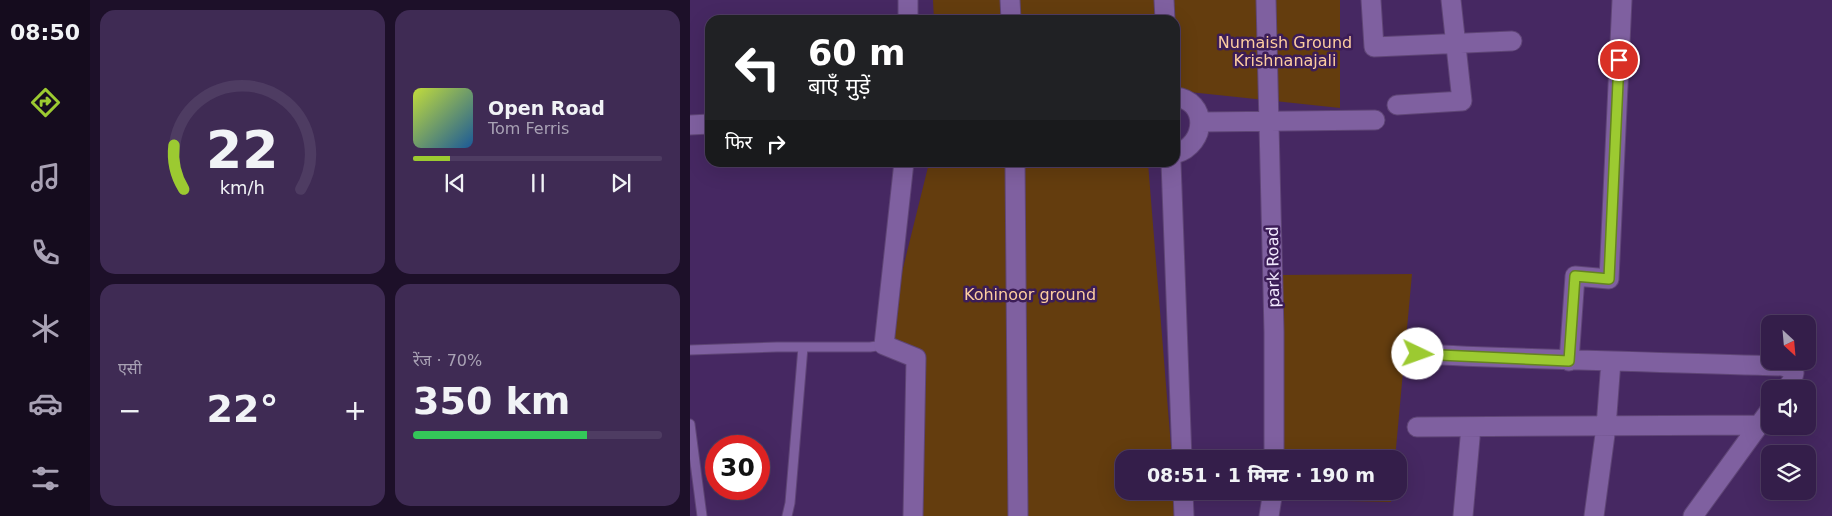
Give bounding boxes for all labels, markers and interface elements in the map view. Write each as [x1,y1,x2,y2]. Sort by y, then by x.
text: 08:50 [10,20,80,45]
text: 60 m [808,33,905,73]
park label: Numaish Ground Krishnanajali [1218,33,1352,70]
icon: left [725,35,790,100]
pin [1598,39,1640,81]
icon: arrive [1605,46,1633,74]
text: बाएँ मुड़ें [808,74,870,99]
icon: directions [28,85,63,120]
text: Open Road [488,97,605,119]
text: Tom Ferris [488,119,569,138]
text: 22 [206,120,279,180]
icon: right [762,130,790,158]
text: फिर [725,131,752,153]
icon: music [28,160,63,195]
icon: previous [441,169,469,197]
icon: pause [524,169,552,197]
icon: next [607,169,635,197]
text: km/h [220,177,265,198]
street label: park Road [1263,226,1283,308]
icon: phone [28,235,63,270]
park label: Kohinoor ground [964,285,1096,304]
icon: climate [28,311,63,346]
north arrow [1761,315,1816,370]
map controls [1761,315,1816,500]
position arrow [1391,327,1443,379]
text: रेंज · 70% [413,351,482,370]
text: एसी [118,359,142,378]
text: 350 km [413,379,570,423]
button: sound [1761,380,1816,435]
icon: car [28,386,63,421]
text: 22° [207,387,278,431]
text: − [118,394,141,427]
text: + [344,394,367,427]
speed limit sign: 30 [705,435,770,500]
button: layers [1761,445,1816,500]
icon: filters [28,461,63,496]
text: 08:51 · 1 मिनट · 190 m [1147,464,1375,486]

